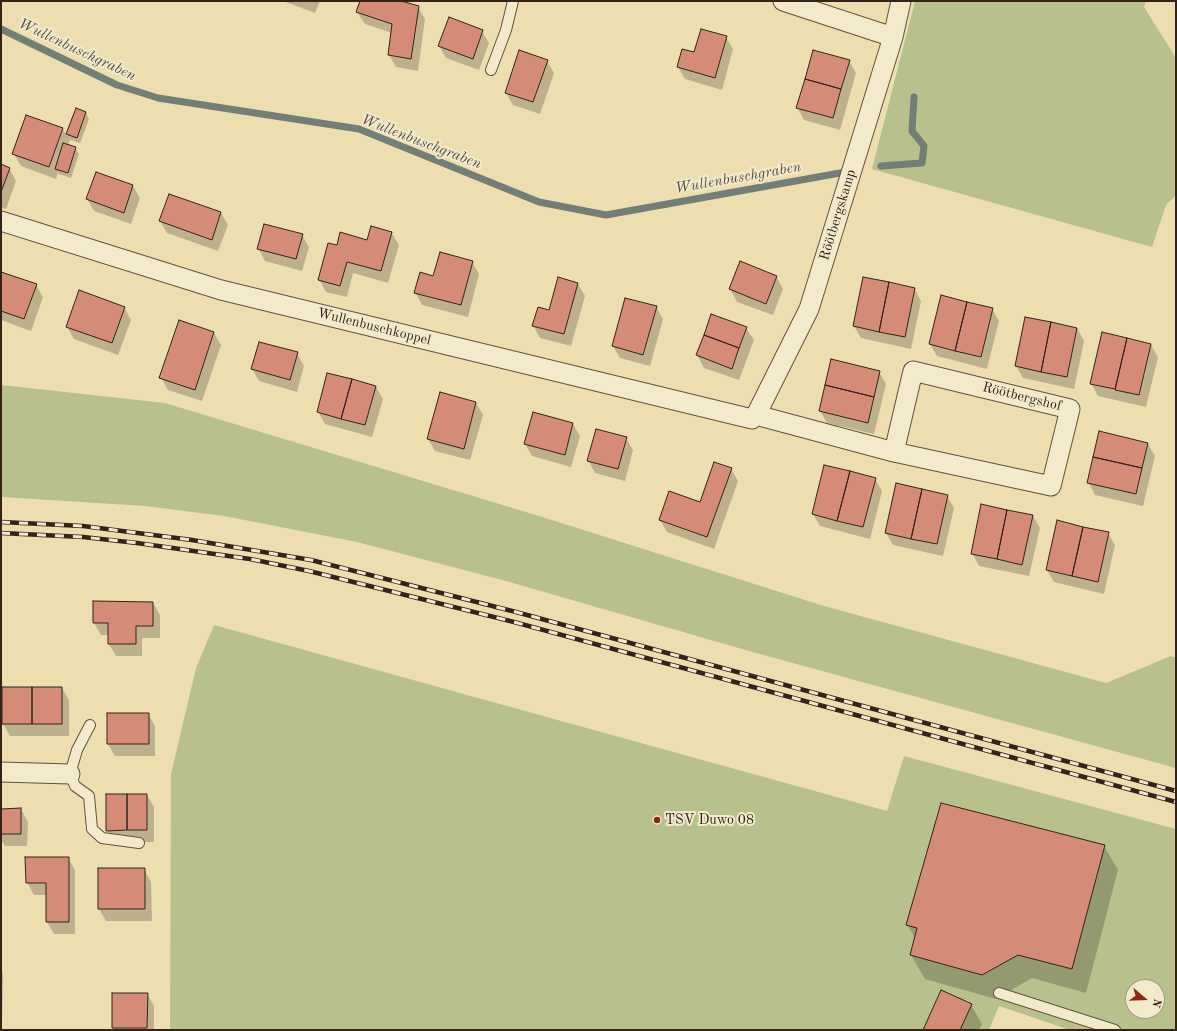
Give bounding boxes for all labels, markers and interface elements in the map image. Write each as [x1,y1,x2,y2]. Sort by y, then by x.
water label: Wullenbuschgraben [15,15,139,85]
water label: Wullenbuschgraben [358,111,484,173]
water label: Wullenbuschgraben [673,158,803,198]
street label: Röötbergskamp [816,167,860,263]
street label: Wullenbuschkoppel [315,305,433,349]
street label: Röötbergshof [981,379,1063,415]
place label: TSV Duwo 08 [665,812,754,828]
marker: TSV Duwo 08 [652,815,662,825]
north arrow [1125,979,1165,1019]
text: N [1149,997,1162,1009]

